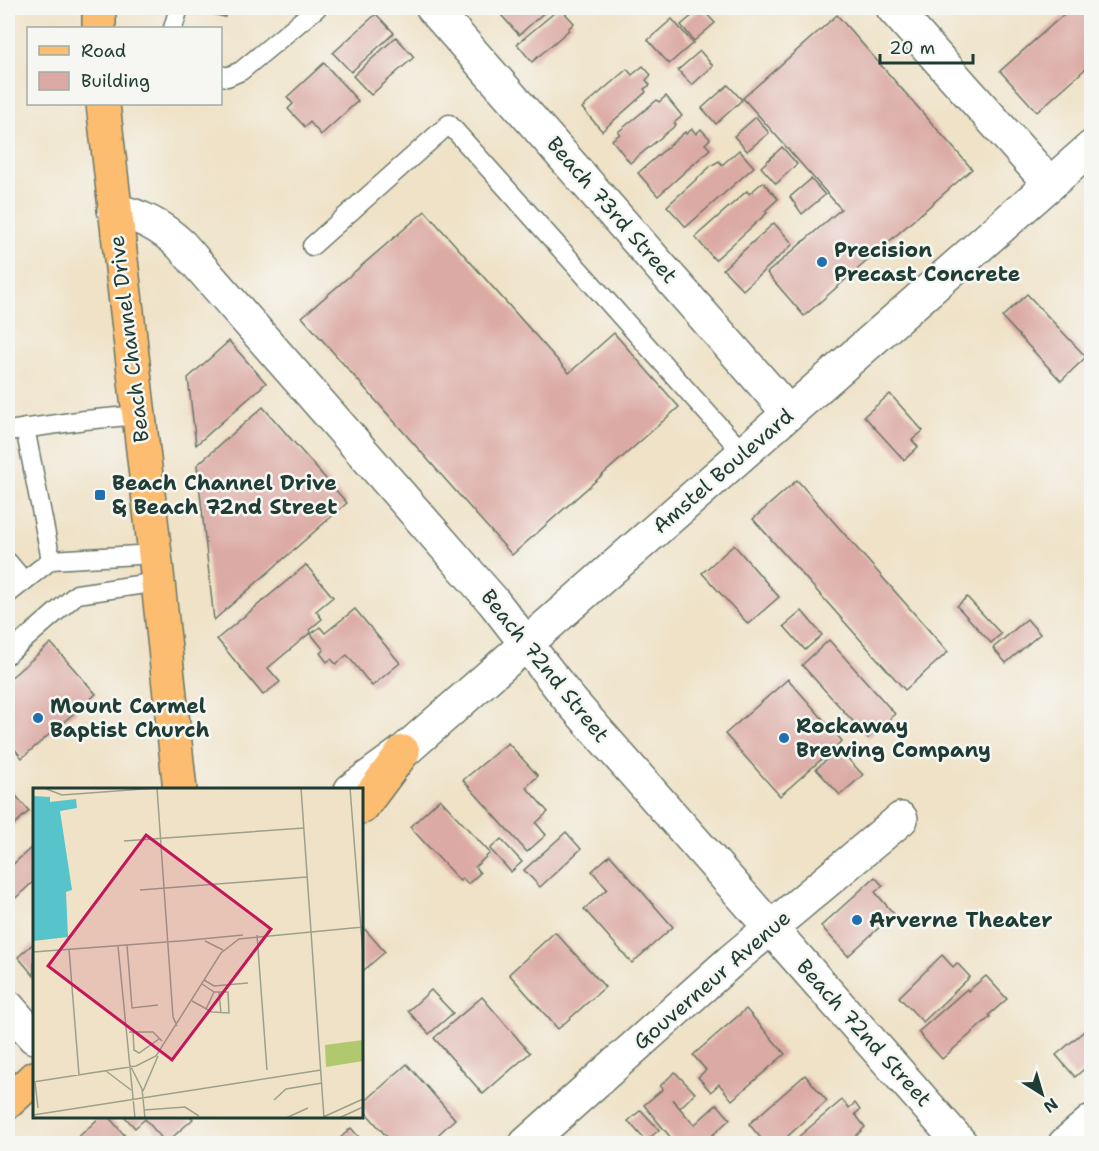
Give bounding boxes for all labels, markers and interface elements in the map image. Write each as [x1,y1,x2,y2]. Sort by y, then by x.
legend [27,27,222,105]
scale bar [880,27,973,65]
text: 20 m [889,36,935,60]
text: Road [81,39,126,63]
text: Building [81,69,150,93]
street label: Beach 73rd Street [540,131,684,289]
street label: Beach Channel Drive [102,234,156,444]
place label: Precision Precast Concrete [834,236,1020,288]
marker: Precision Precast Concrete [815,255,829,269]
street label: Amstel Boulevard [647,402,799,540]
place label: Beach Channel Drive & Beach 72nd Street [112,469,337,521]
marker: Beach Channel Drive & Beach 72nd Street [93,488,107,502]
street label: Beach 72nd Street [475,584,615,748]
place label: Mount Carmel Baptist Church [50,692,210,744]
marker: Mount Carmel Baptist Church [31,711,45,725]
place label: Rockaway Brewing Company [796,712,991,764]
marker: Rockaway Brewing Company [777,731,791,745]
inset map [33,788,363,1118]
street label: Gouverneur Avenue [627,904,797,1056]
place label: Arverne Theater [869,906,1052,934]
marker: Arverne Theater [850,913,864,927]
street label: Beach 72nd Street [790,953,938,1113]
north arrow [1012,1064,1072,1124]
text: N [1039,1093,1062,1118]

